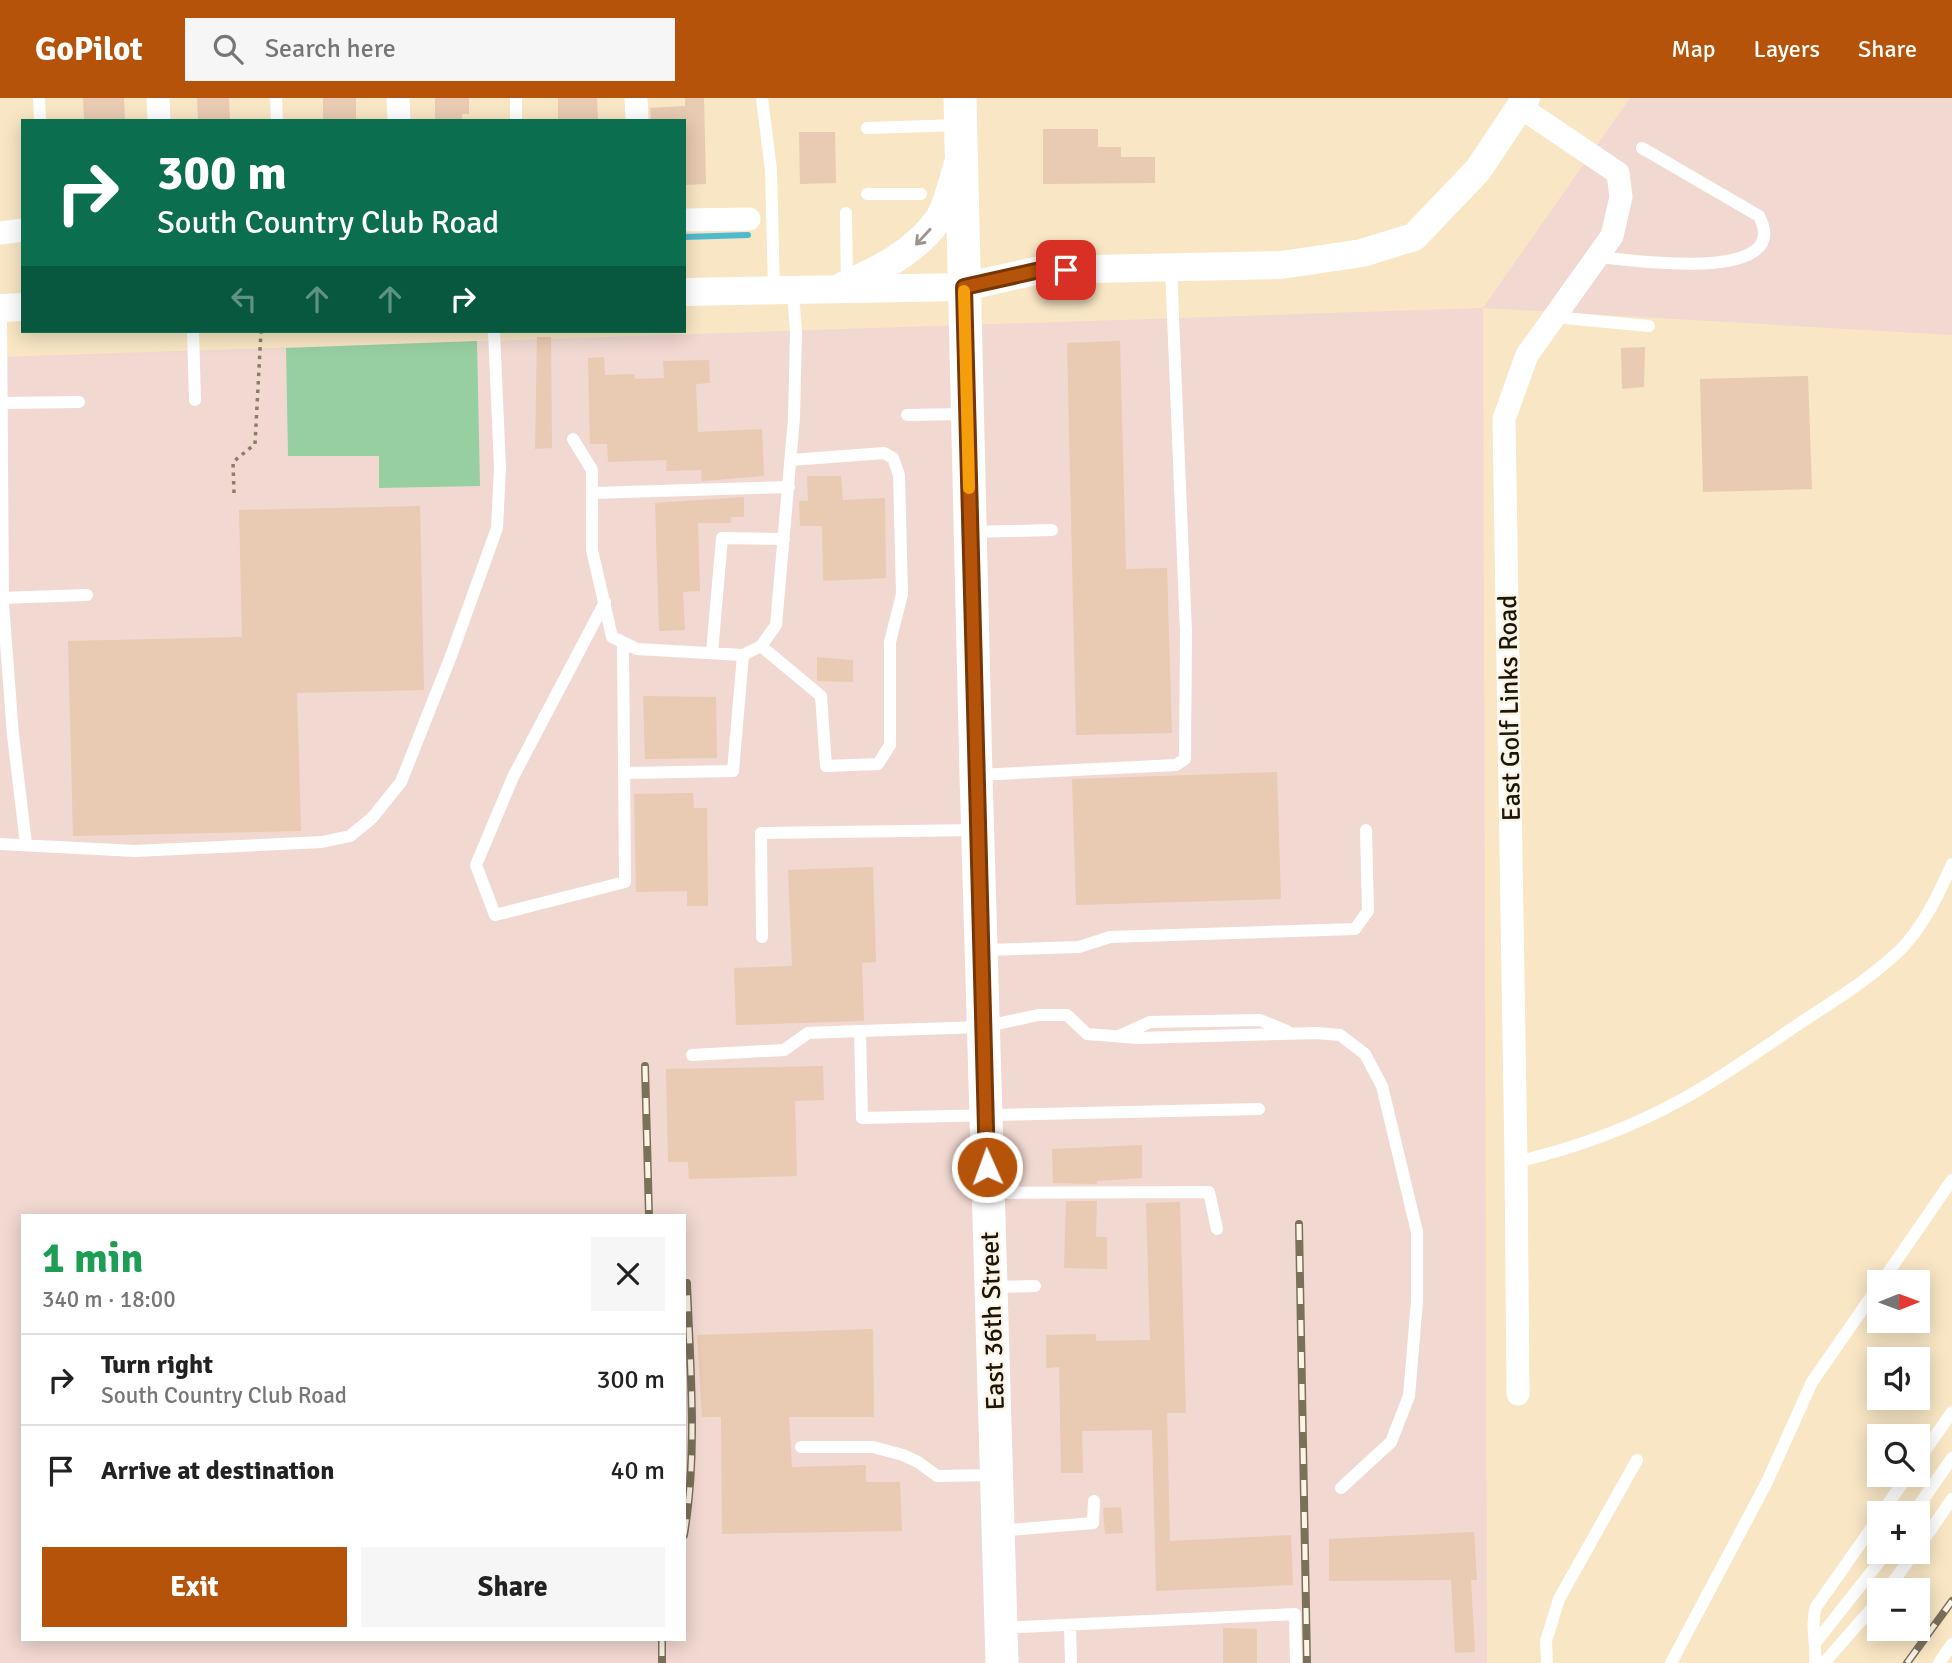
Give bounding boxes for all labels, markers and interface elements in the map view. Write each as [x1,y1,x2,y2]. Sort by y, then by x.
search box [185,18,675,81]
text: GoPilot [35,29,143,70]
icon: search [209,30,247,68]
text: Search here [265,33,396,65]
text: Map [1671,34,1716,64]
text: Layers [1754,34,1820,64]
text: Share [1858,34,1917,64]
text: 300 m [157,143,287,203]
icon: right [42,147,133,238]
text: South Country Club Road [157,203,499,242]
one-way arrow [915,228,931,246]
pin [1036,240,1096,300]
icon: arrive [1047,251,1085,289]
icon: left [225,280,263,318]
icon: ahead [298,280,336,318]
icon: ahead [371,280,409,318]
icon: right [444,280,482,318]
street label: East Golf Links Road [1492,595,1528,821]
position arrow [950,1130,1024,1204]
street label: East 36th Street [974,1231,1012,1411]
text: 1 min [42,1233,143,1284]
button: close [591,1237,665,1311]
north arrow [1867,1270,1930,1334]
map controls [1867,1270,1930,1641]
text: 340 m · 18:00 [42,1285,176,1314]
button: sound [1867,1347,1930,1410]
text: Turn right [101,1349,213,1381]
icon: right [42,1361,80,1399]
text: 300 m [596,1364,665,1396]
text: South Country Club Road [101,1381,347,1410]
button: search [1867,1424,1930,1487]
icon: arrive [42,1452,80,1490]
text: Arrive at destination [101,1455,334,1487]
text: 40 m [610,1455,665,1487]
button: + [1867,1501,1930,1564]
button: Exit [42,1547,347,1627]
button: Share [361,1547,665,1627]
button: − [1867,1578,1930,1641]

